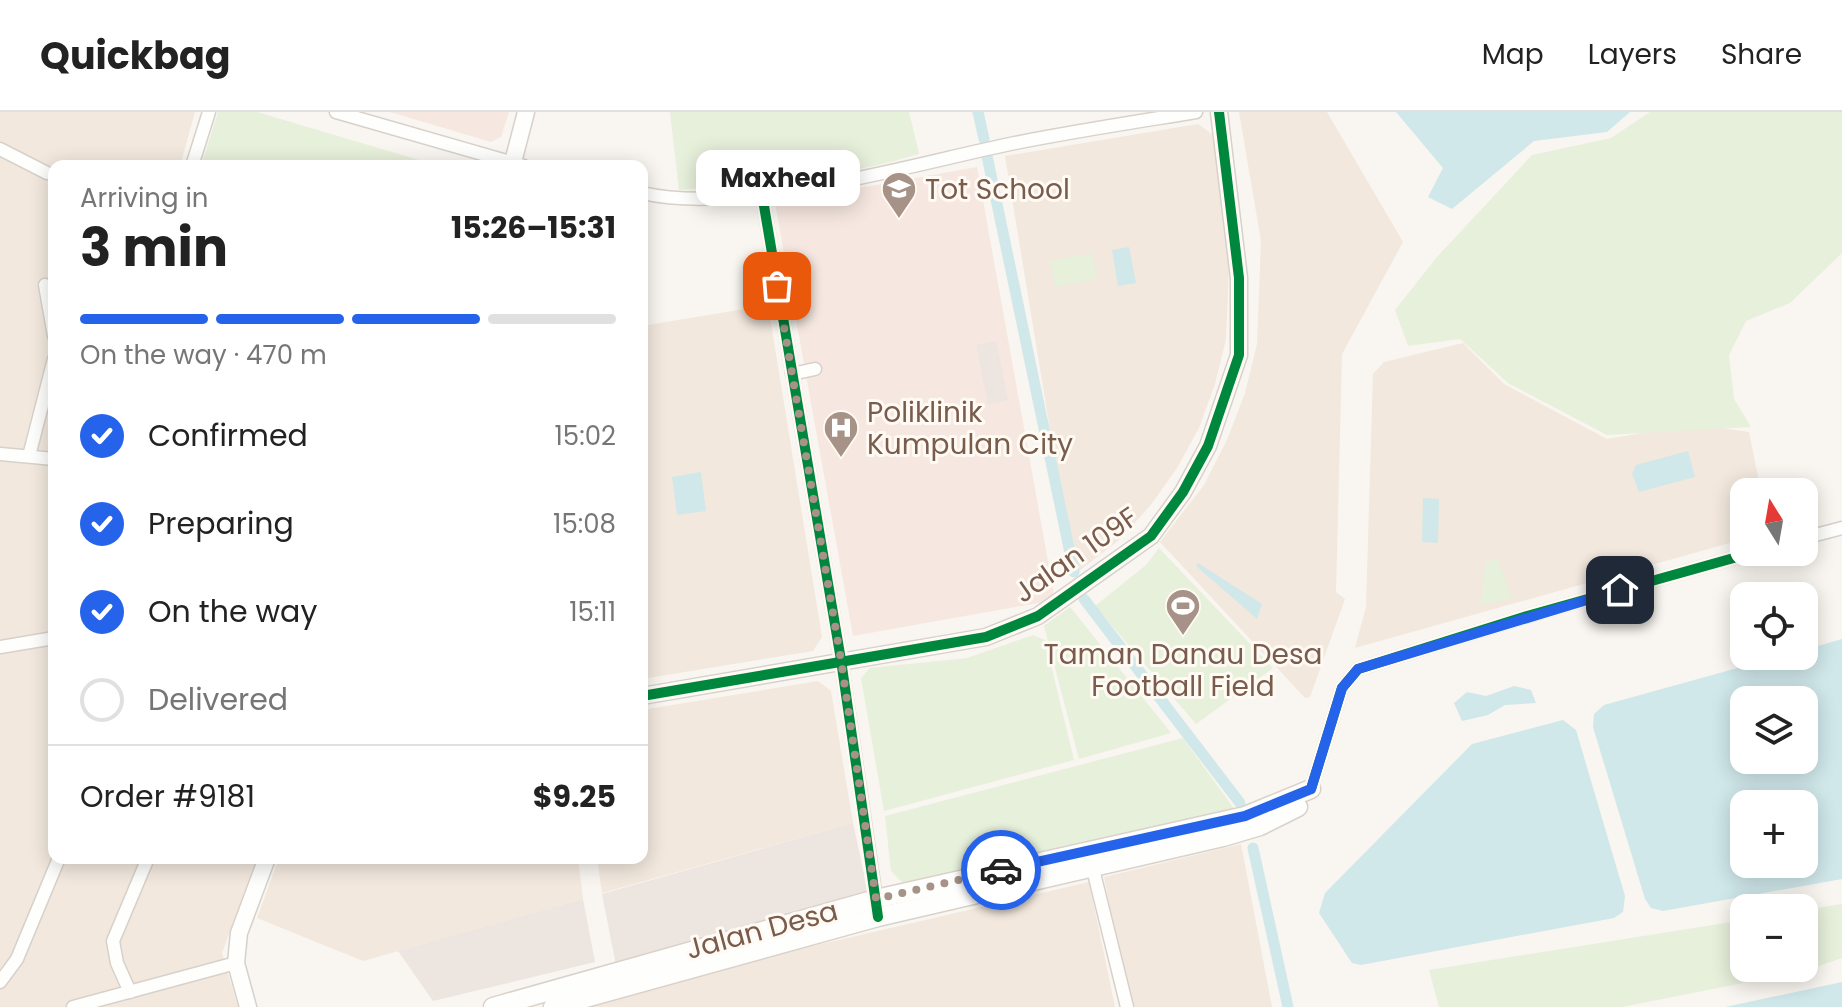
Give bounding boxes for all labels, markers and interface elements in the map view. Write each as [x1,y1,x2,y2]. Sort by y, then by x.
text: Quickbag [40,29,231,82]
text: Map [1482,35,1544,74]
text: Layers [1588,35,1677,74]
text: Share [1721,35,1802,74]
callout: Maxheal [695,150,859,206]
text: Maxheal [720,160,836,196]
school or university icon: Tot School [880,170,918,220]
place label: Tot School [925,170,1070,209]
text: Arriving in [80,180,209,216]
text: 15:26–15:31 [451,206,616,249]
text: 3 min [80,211,228,284]
pin [743,252,811,320]
icon: bag [755,264,799,308]
text: On the way · 470 m [80,337,327,373]
place label: Poliklinik Kumpulan City [867,393,1073,464]
hospital icon: Poliklinik Kumpulan City [822,409,860,459]
icon: check [80,414,124,458]
text: Confirmed [148,414,308,457]
text: 15:02 [555,418,616,454]
north arrow [1730,478,1818,566]
map controls [1730,478,1818,982]
street label: Jalan 109F [1006,498,1146,612]
icon: check [80,502,124,546]
text: Preparing [148,502,294,545]
text: 15:08 [553,506,616,542]
pin [1586,556,1654,624]
icon: home [1598,568,1642,612]
button: locate [1730,582,1818,670]
sports icon: Taman Danau Desa Football Field [1164,587,1202,637]
icon: check [80,590,124,634]
text: On the way [148,590,317,633]
text: 15:11 [569,594,616,630]
place label: Taman Danau Desa Football Field [1044,635,1322,706]
text: Delivered [148,678,288,721]
button: layers [1730,686,1818,774]
text: Order #9181 [80,775,255,818]
text: $9.25 [533,775,616,818]
button: + [1730,790,1818,878]
courier [961,830,1041,910]
icon: car [979,848,1023,892]
street label: Jalan Desa [682,891,842,969]
button: − [1730,894,1818,982]

